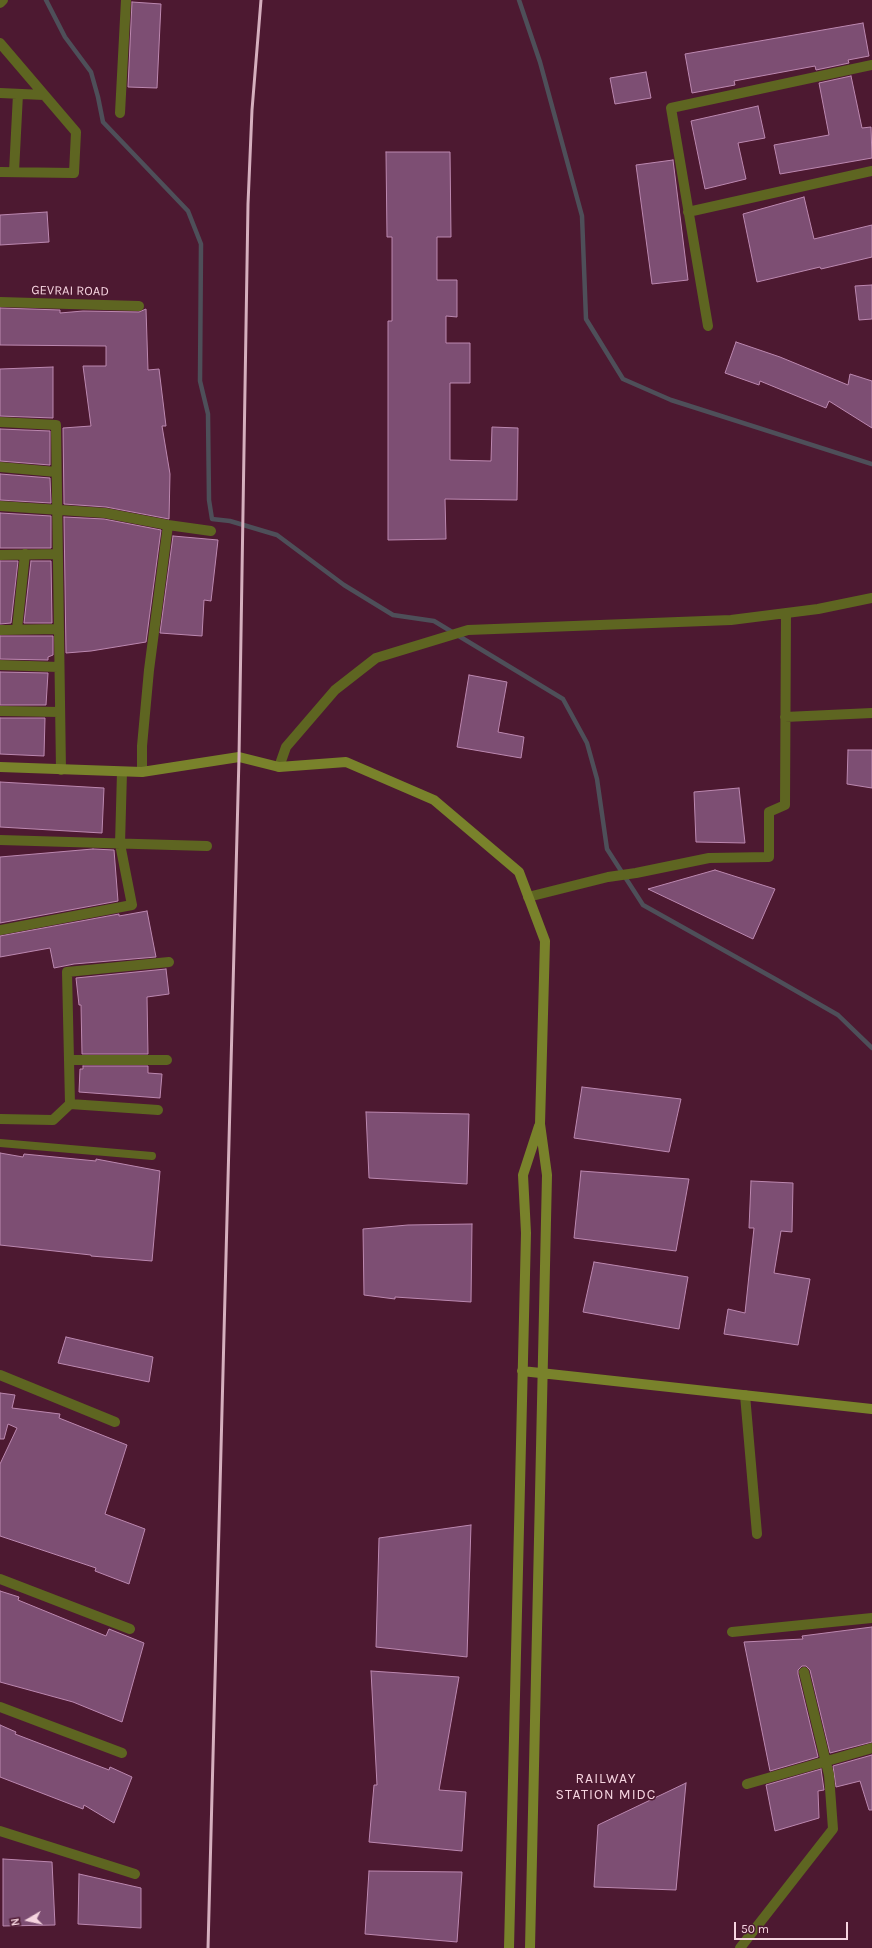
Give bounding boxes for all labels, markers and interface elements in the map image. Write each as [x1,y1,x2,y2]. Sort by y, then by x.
street label: GEVRAI ROAD [31,283,109,299]
district label: RAILWAY STATION MIDC [556,1771,656,1804]
north arrow [8,1900,48,1940]
scale bar [736,1914,850,1940]
text: N [9,1917,23,1927]
text: 50 m [741,1922,769,1936]

